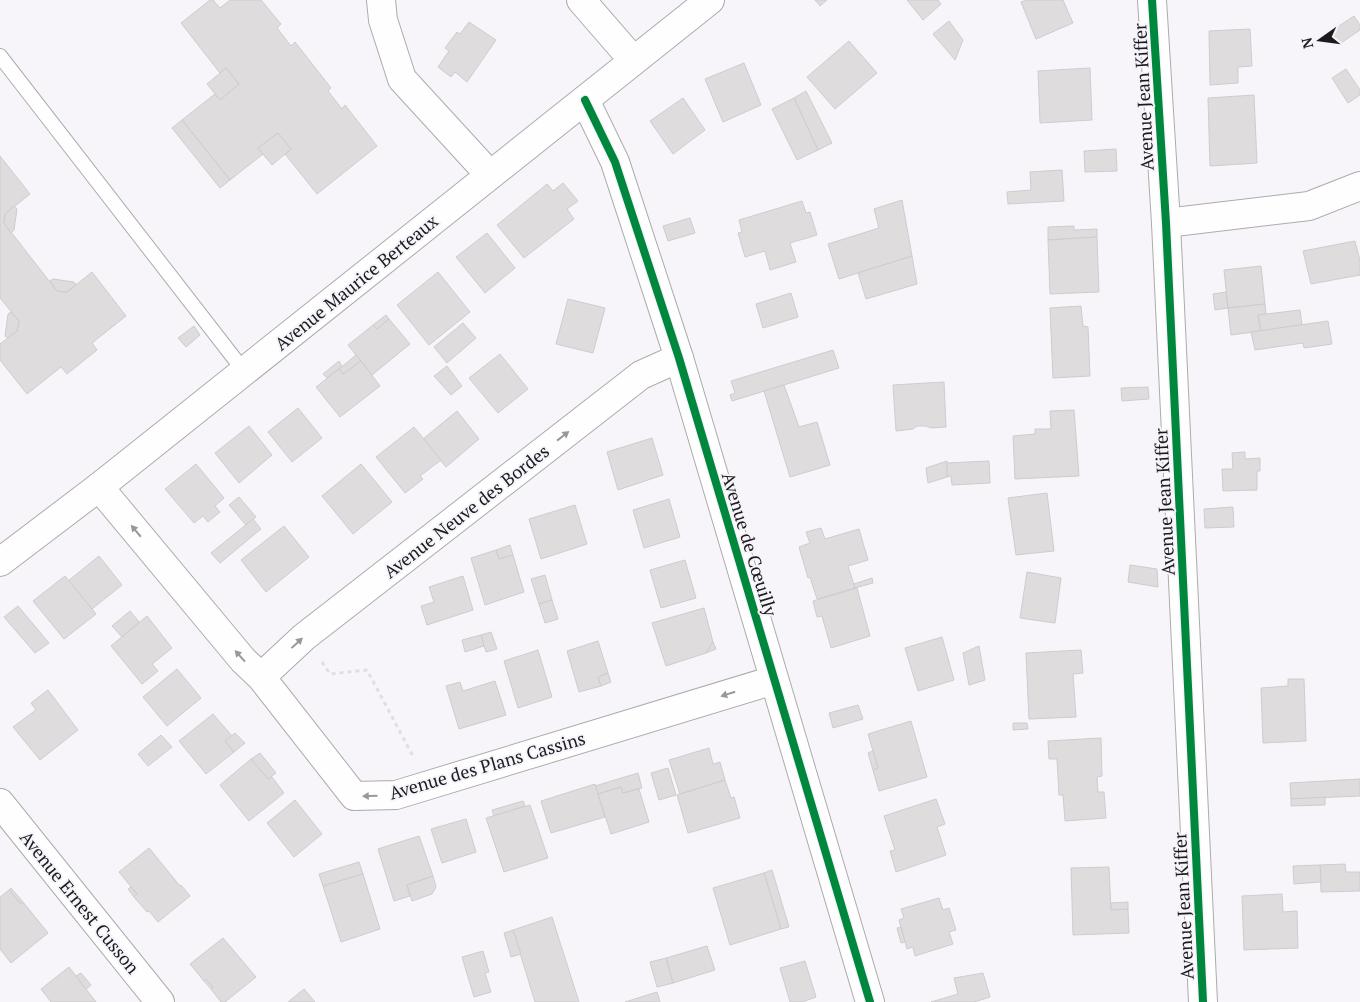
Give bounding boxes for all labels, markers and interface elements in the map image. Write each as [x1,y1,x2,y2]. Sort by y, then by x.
north arrow [1295,15,1345,65]
street label: Avenue Jean Kiffer [1127,23,1159,171]
text: N [1296,35,1317,51]
street label: Avenue Maurice Berteaux [269,208,443,355]
street label: Avenue Jean Kiffer [1148,428,1180,576]
one-way arrow [556,430,569,441]
street label: Avenue Neuve des Bordes [378,439,554,583]
street label: Avenue de Cœuilly [717,469,784,620]
one-way arrow [130,525,141,538]
one-way arrow [291,637,303,649]
one-way arrow [234,651,246,663]
one-way arrow [720,690,735,698]
street label: Avenue des Plans Cassins [386,726,588,804]
one-way arrow [362,792,378,800]
street label: Avenue Ernest Cusson [15,825,145,979]
street label: Avenue Jean Kiffer [1167,832,1199,980]

